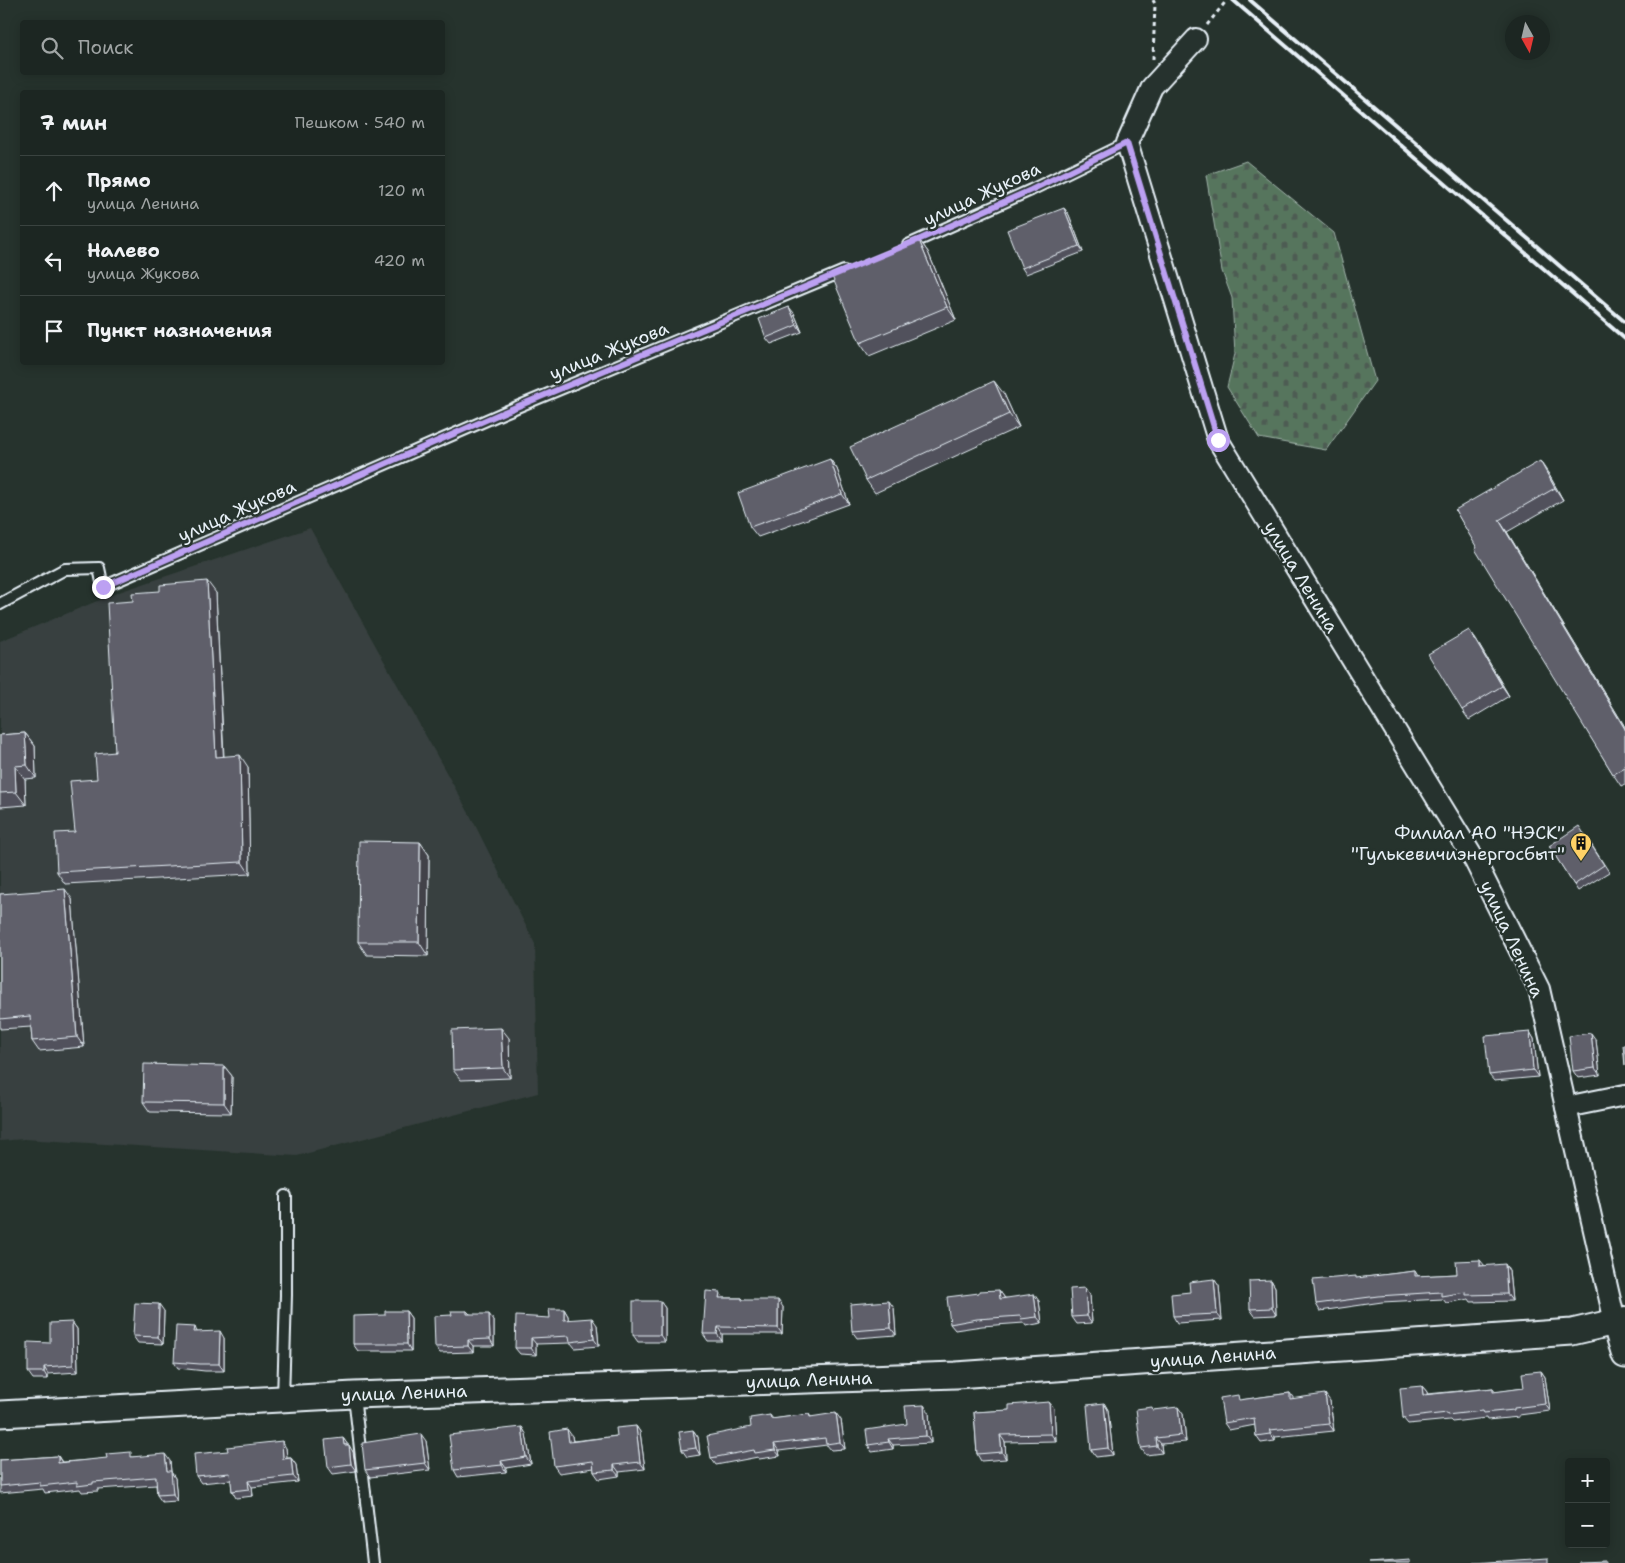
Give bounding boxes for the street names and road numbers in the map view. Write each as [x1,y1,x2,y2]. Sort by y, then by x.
street label: улица Жукова [920,156,1044,232]
street label: улица Жукова [546,316,672,386]
street label: улица Жукова [174,474,300,548]
street label: улица Ленина [1258,517,1344,637]
street label: улица Ленина [1474,877,1550,1001]
street label: улица Ленина [1149,1341,1277,1373]
street label: улица Ленина [745,1366,873,1394]
street label: улица Ленина [340,1379,468,1407]

